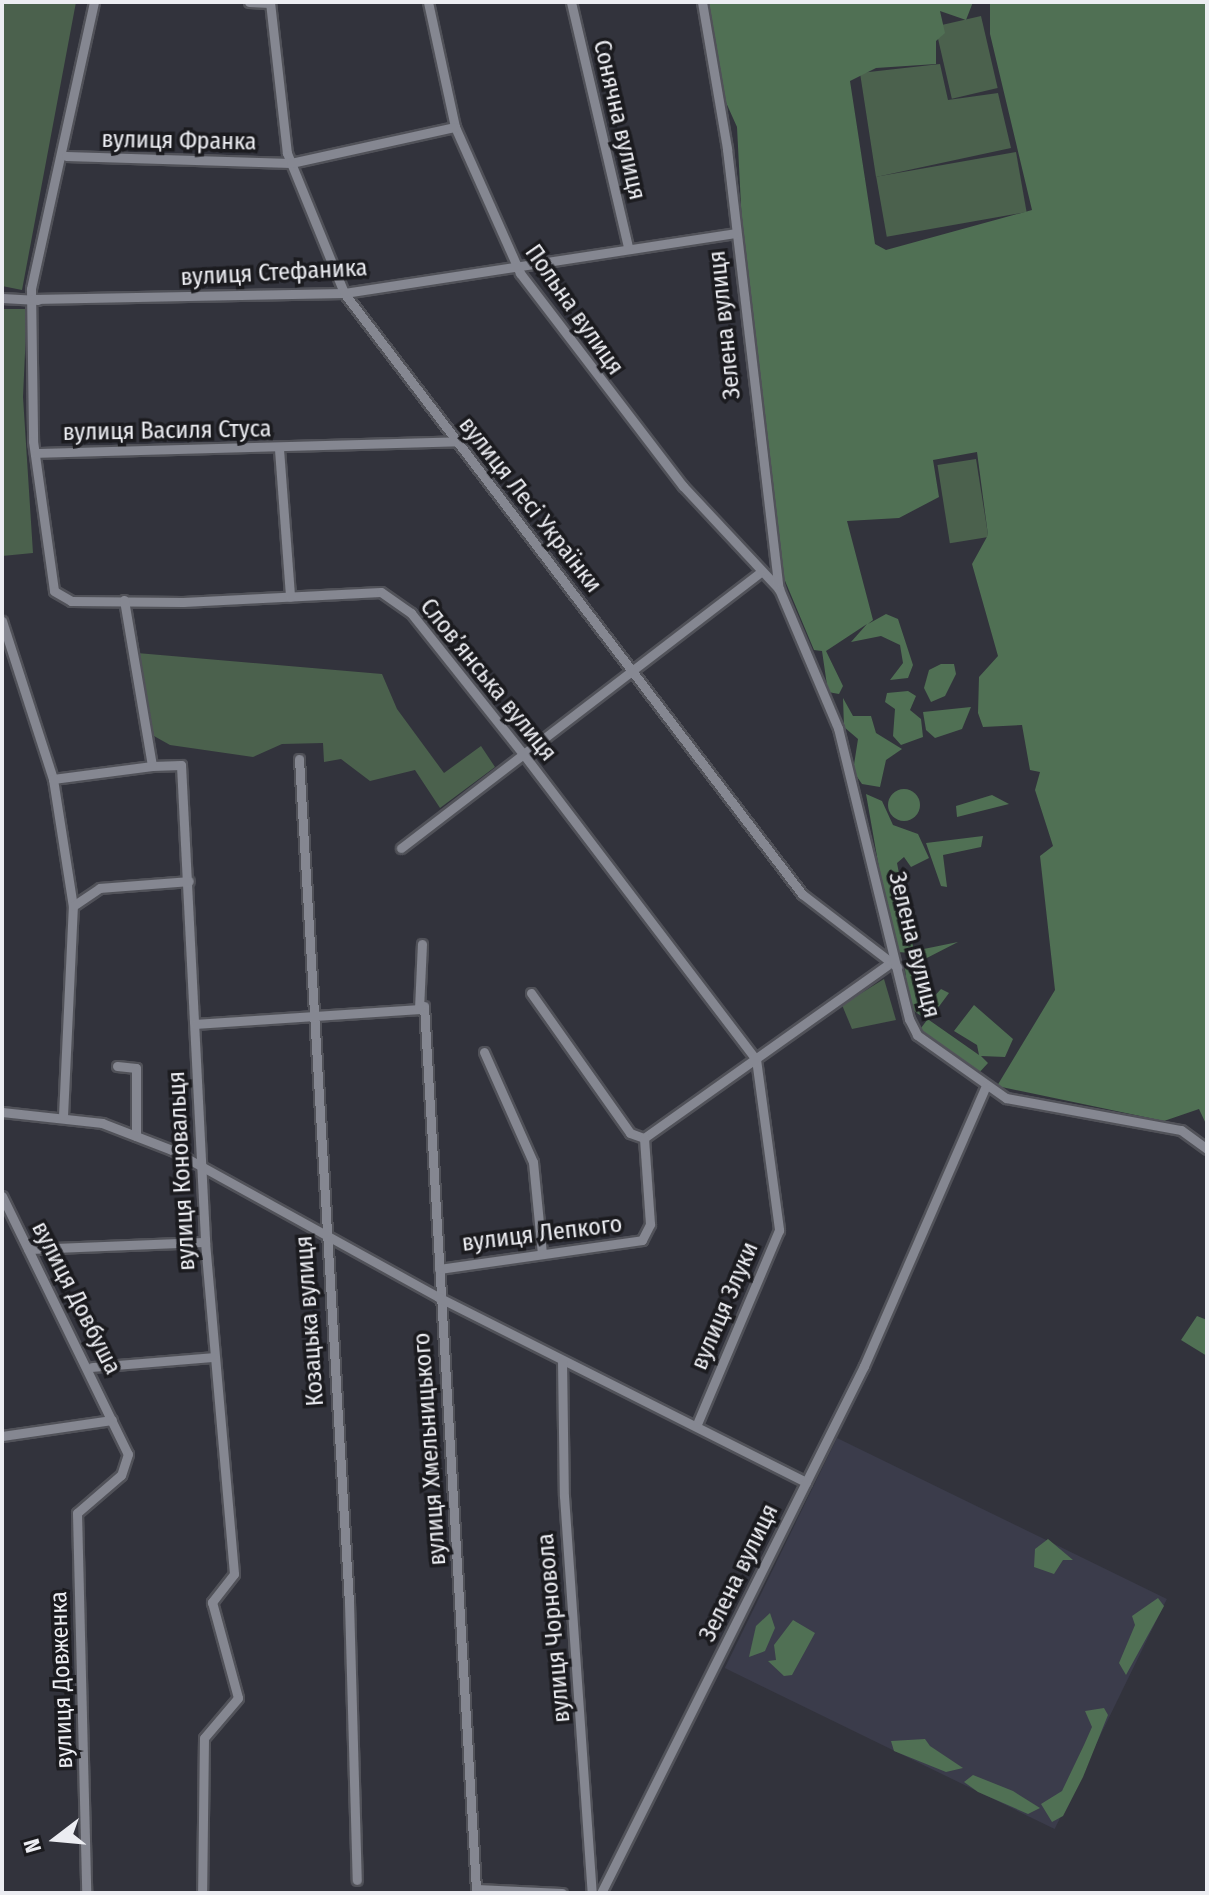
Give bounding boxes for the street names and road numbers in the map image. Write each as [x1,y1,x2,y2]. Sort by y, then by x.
street label: Сонячна вулиця [587,37,651,203]
street label: вулиця Франка [101,125,257,157]
street label: Польна вулиця [518,239,630,381]
street label: Зелена вулиця [703,249,747,401]
street label: вулиця Стефаника [180,254,368,292]
street label: вулиця Лесі Українки [452,411,608,599]
street label: вулиця Василя Стуса [62,415,272,447]
street label: Словʼянська вулиця [414,593,562,767]
street label: Зелена вулиця [882,869,946,1021]
street label: вулиця Коновальця [162,1070,202,1272]
street label: вулиця Лепкого [460,1210,624,1258]
street label: вулиця Довбуша [25,1217,127,1379]
street label: Козацька вулиця [290,1235,330,1407]
street label: вулиця Злуки [685,1238,765,1374]
street label: вулиця Хмельницького [407,1332,453,1566]
street label: Зелена вулиця [693,1500,785,1646]
street label: вулиця Чорновола [531,1532,577,1724]
street label: вулиця Довженка [45,1591,79,1769]

